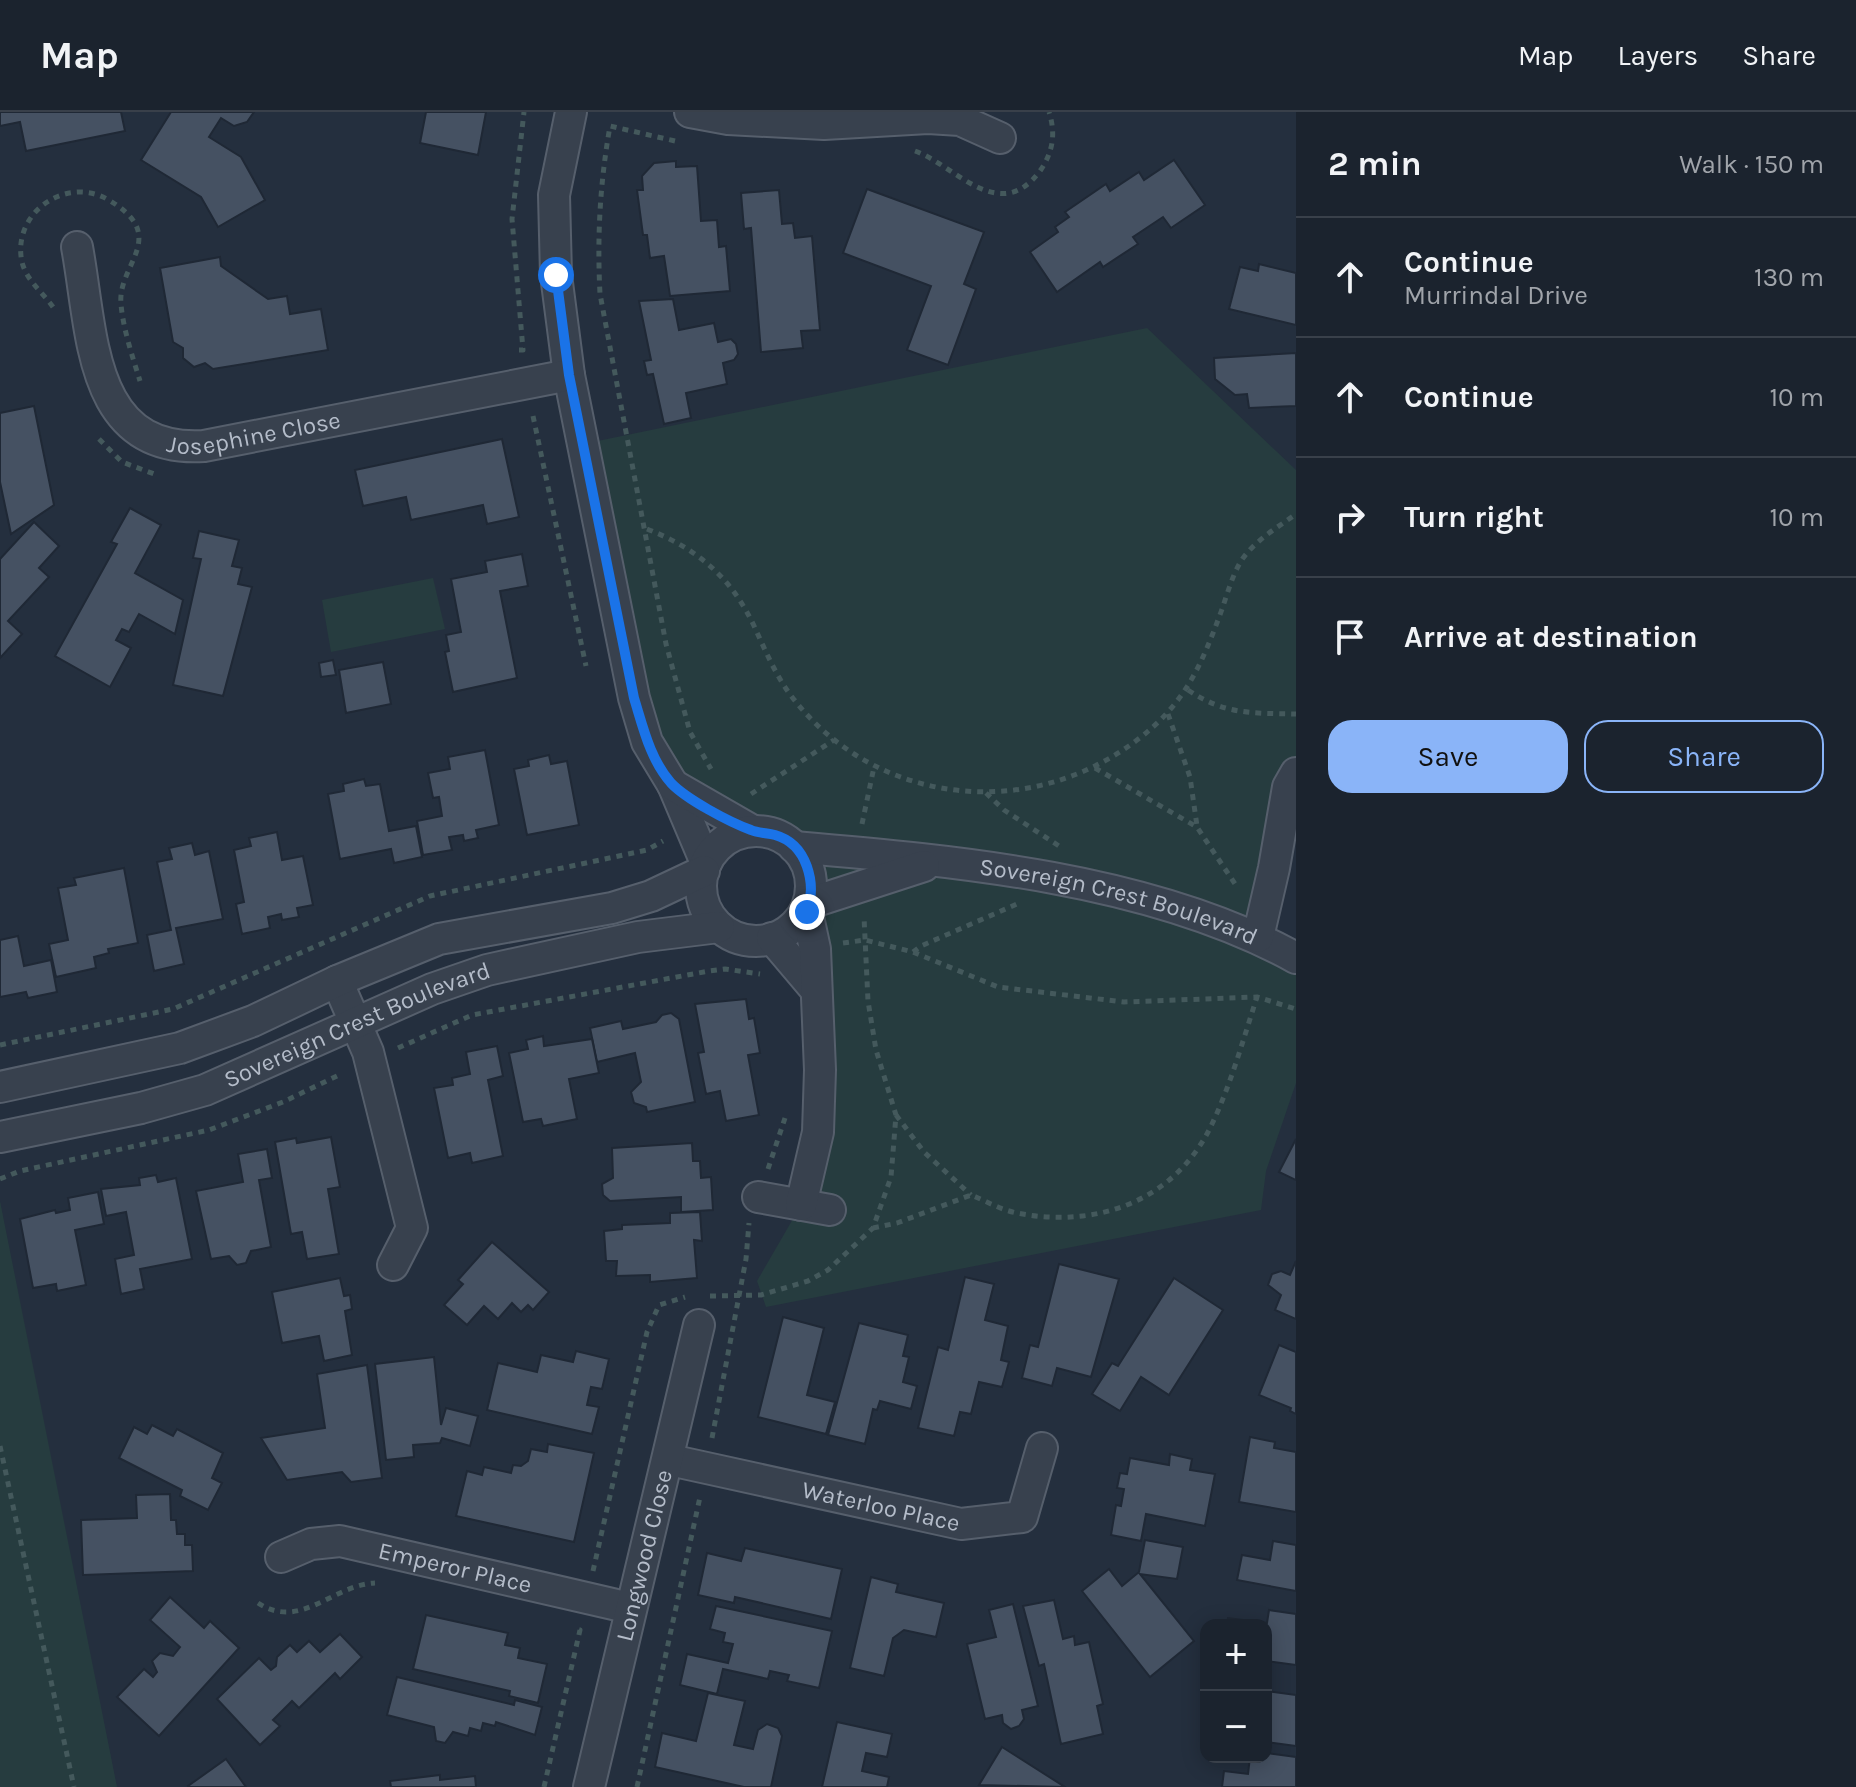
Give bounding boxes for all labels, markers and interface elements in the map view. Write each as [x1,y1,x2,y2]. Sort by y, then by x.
text: Map [40,33,119,78]
text: Map [1518,39,1573,72]
text: Layers [1617,39,1698,72]
text: Share [1742,39,1816,72]
text: 2 min [1328,144,1422,184]
text: Walk · 150 m [1679,149,1824,180]
text: Continue [1404,244,1534,280]
icon: ahead [1328,255,1372,299]
route start [538,257,574,293]
text: 130 m [1754,262,1824,293]
text: Murrindal Drive [1404,280,1588,311]
icon: ahead [1328,375,1372,419]
text: Continue [1404,379,1534,415]
text: 10 m [1769,382,1824,413]
street label: Josephine Close [165,406,343,460]
icon: right [1328,495,1372,539]
text: Turn right [1404,499,1544,535]
text: 10 m [1769,502,1824,533]
icon: arrive [1328,615,1372,659]
text: Arrive at destination [1404,619,1698,655]
button: Save [1328,720,1568,793]
button: Share [1584,720,1824,793]
street label: Sovereign Crest Boulevard [978,852,1262,951]
route end [789,894,825,930]
street label: Sovereign Crest Boulevard [220,956,494,1094]
street label: Longwood Close [610,1467,678,1644]
street label: Waterloo Place [800,1475,962,1537]
street label: Emperor Place [376,1536,535,1599]
map controls [1200,1619,1272,1763]
button: + [1200,1619,1272,1691]
button: − [1200,1691,1272,1763]

